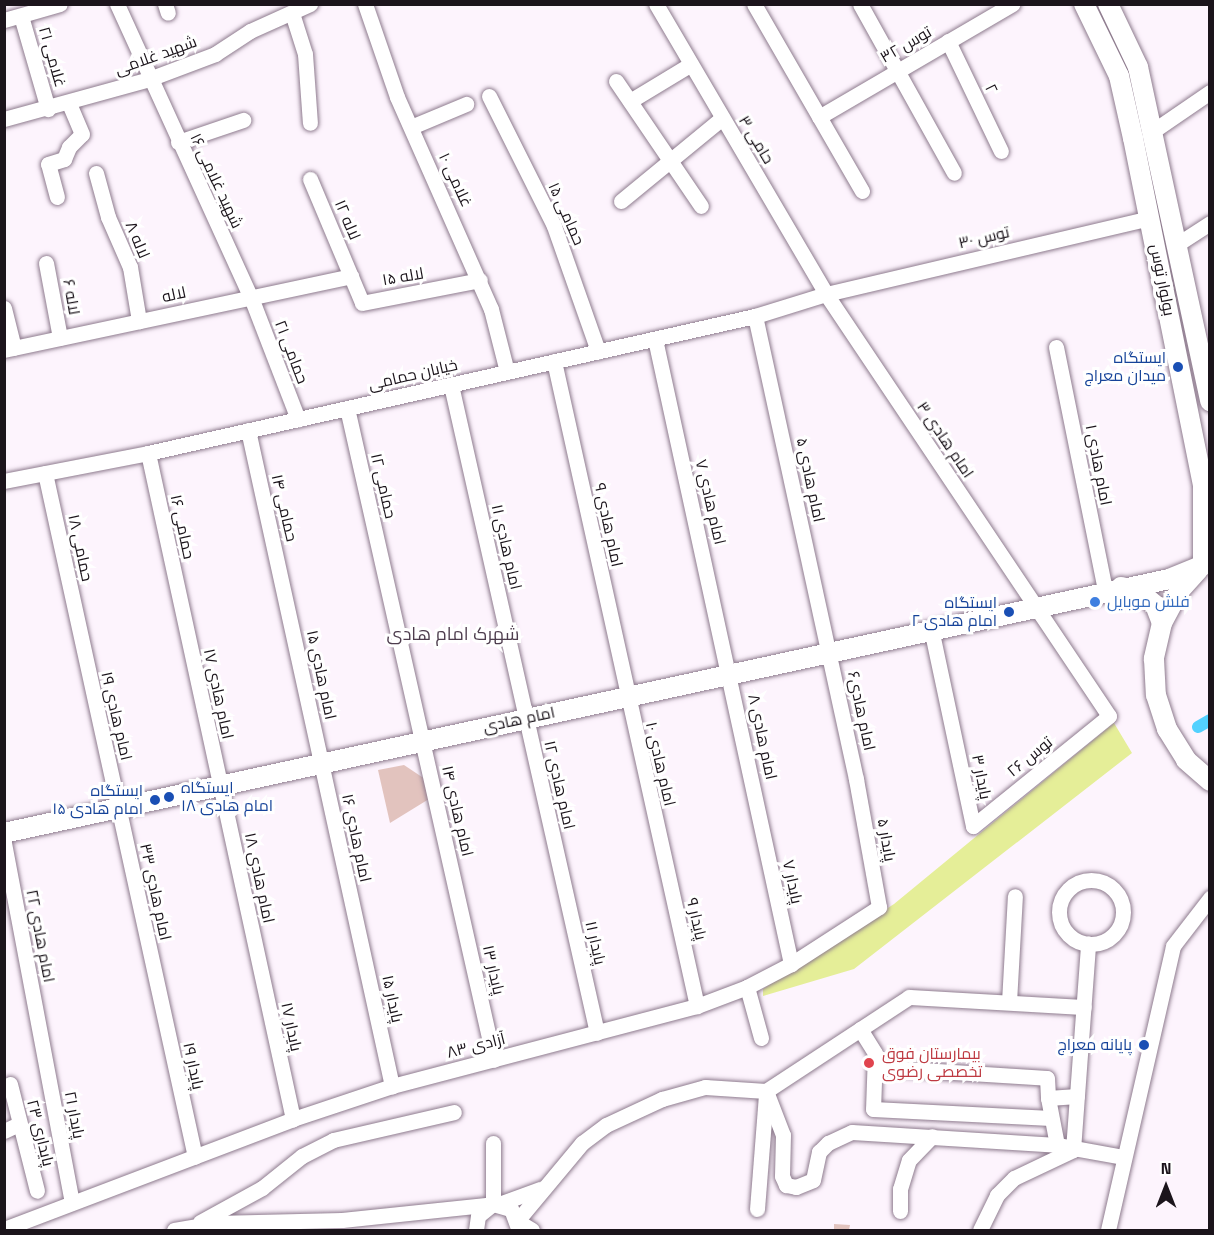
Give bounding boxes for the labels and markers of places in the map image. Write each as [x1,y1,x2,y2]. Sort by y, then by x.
place label: ایستگاه میدان معراج [1085,348,1166,386]
marker: ایستگاه میدان معراج [1171,360,1185,374]
place label: فلش موبایل [1107,592,1190,612]
place label: ایستگاه امام هادی ۲ [912,593,997,631]
marker: فلش موبایل [1088,595,1102,609]
marker: ایستگاه امام هادی ۲ [1002,605,1016,619]
place label: ایستگاه امام هادی ۱۸ [181,778,273,816]
place label: ایستگاه امام هادی ۱۵ [52,781,143,819]
marker: ایستگاه امام هادی ۱۸ [162,790,176,804]
marker: ایستگاه امام هادی ۱۵ [148,793,162,807]
place label: پایانه معراج [1058,1035,1132,1055]
marker: پایانه معراج [1137,1038,1151,1052]
place label: بیمارستان فوق تخصصی رضوی [882,1044,982,1082]
marker: بیمارستان فوق تخصصی رضوی [860,1054,878,1072]

